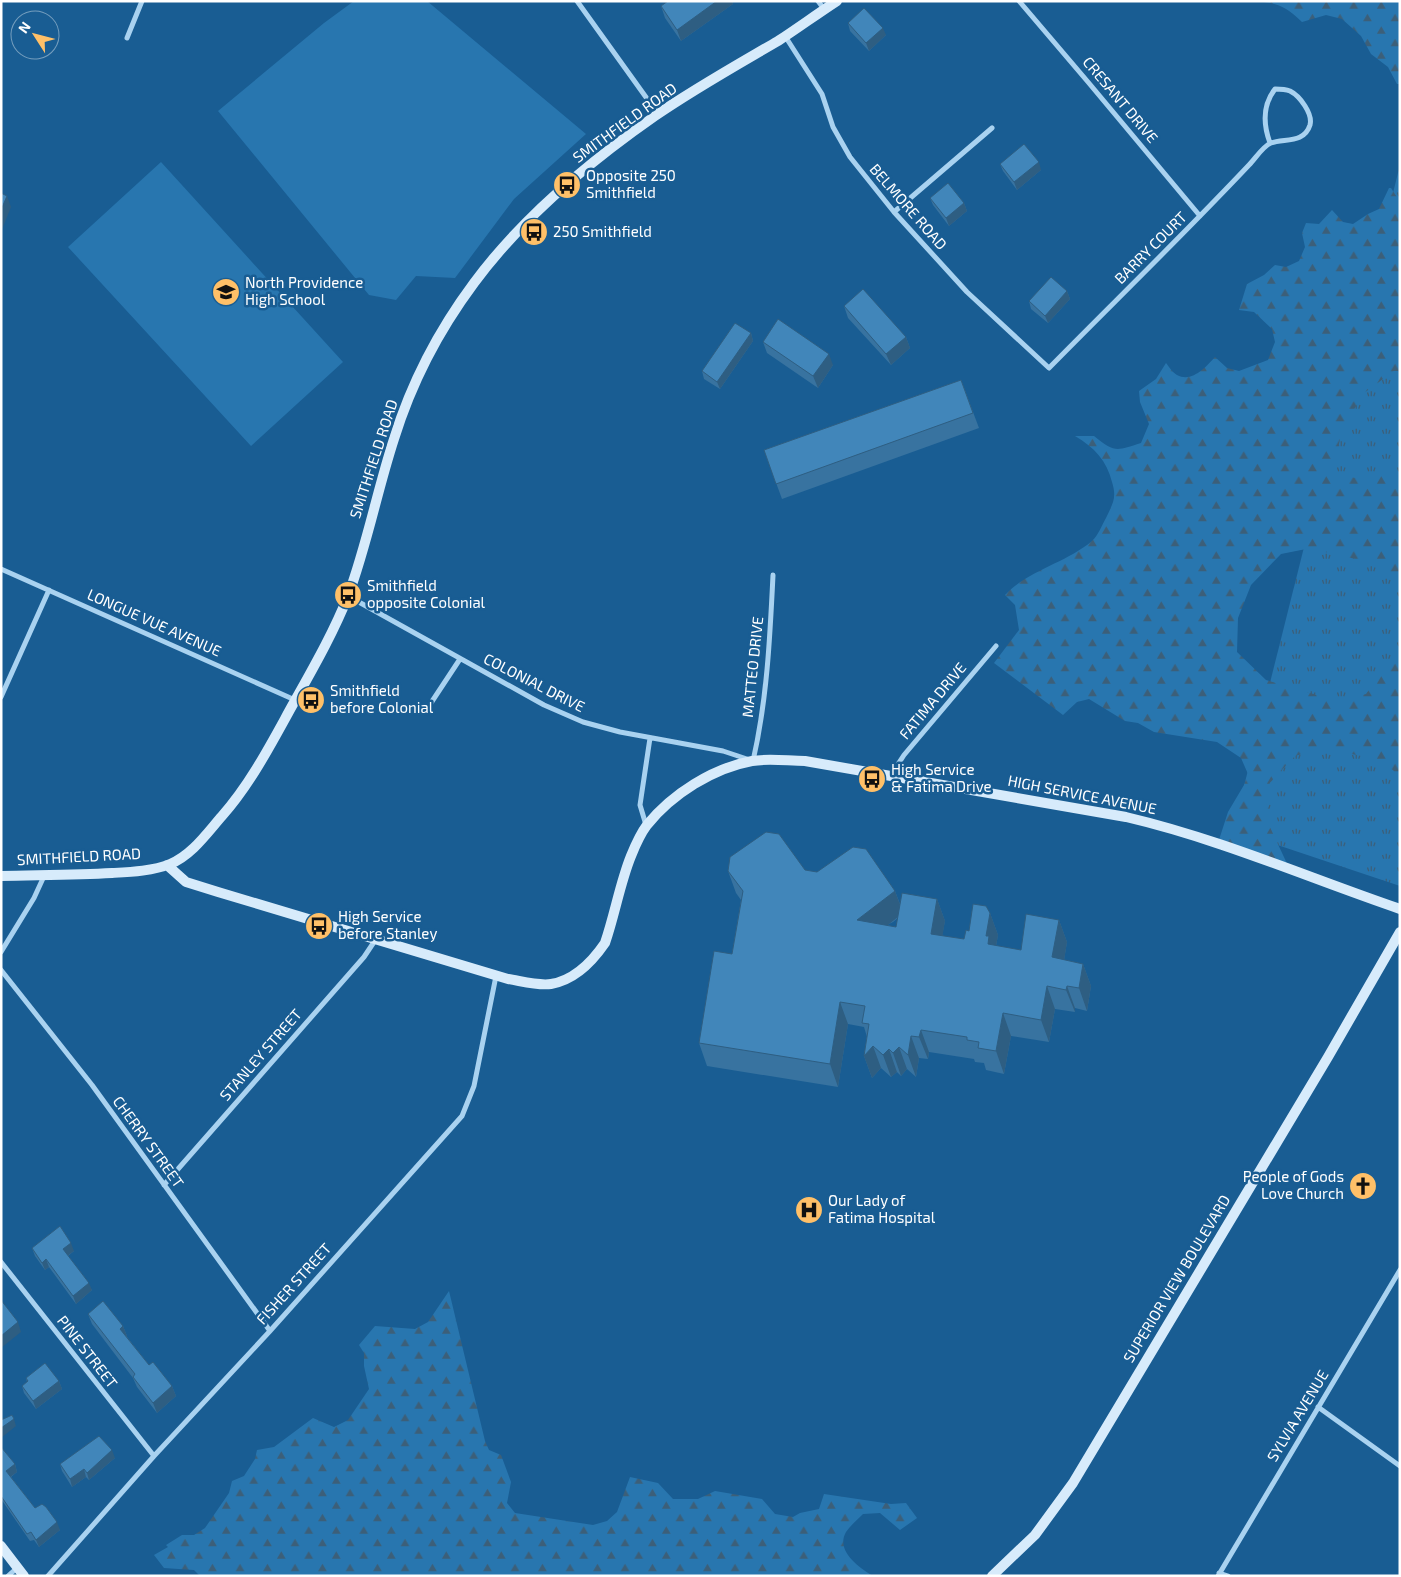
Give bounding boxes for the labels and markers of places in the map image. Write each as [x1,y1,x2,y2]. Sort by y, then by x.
place label: Opposite 250 Smithfield [586,166,676,201]
bus stop icon: Opposite 250 Smithfield [552,170,582,200]
bus stop icon: 250 Smithfield [519,217,549,247]
place label: 250 Smithfield [553,222,652,240]
place label: North Providence High School [245,273,363,308]
school or university icon: North Providence High School [211,277,241,307]
place label: Smithfield opposite Colonial [367,576,486,611]
bus stop icon: Smithfield opposite Colonial [333,580,363,610]
place label: Smithfield before Colonial [330,681,434,716]
bus stop icon: Smithfield before Colonial [296,685,326,715]
place label: High Service & Fatima Drive [891,760,992,795]
bus stop icon: High Service & Fatima Drive [857,764,887,794]
place label: High Service before Stanley [338,907,437,942]
bus stop icon: High Service before Stanley [304,911,334,941]
place label: People of Gods Love Church [1243,1167,1344,1202]
church icon: People of Gods Love Church [1348,1171,1378,1201]
place label: Our Lady of Fatima Hospital [828,1191,936,1226]
hospital icon: Our Lady of Fatima Hospital [794,1195,824,1225]

